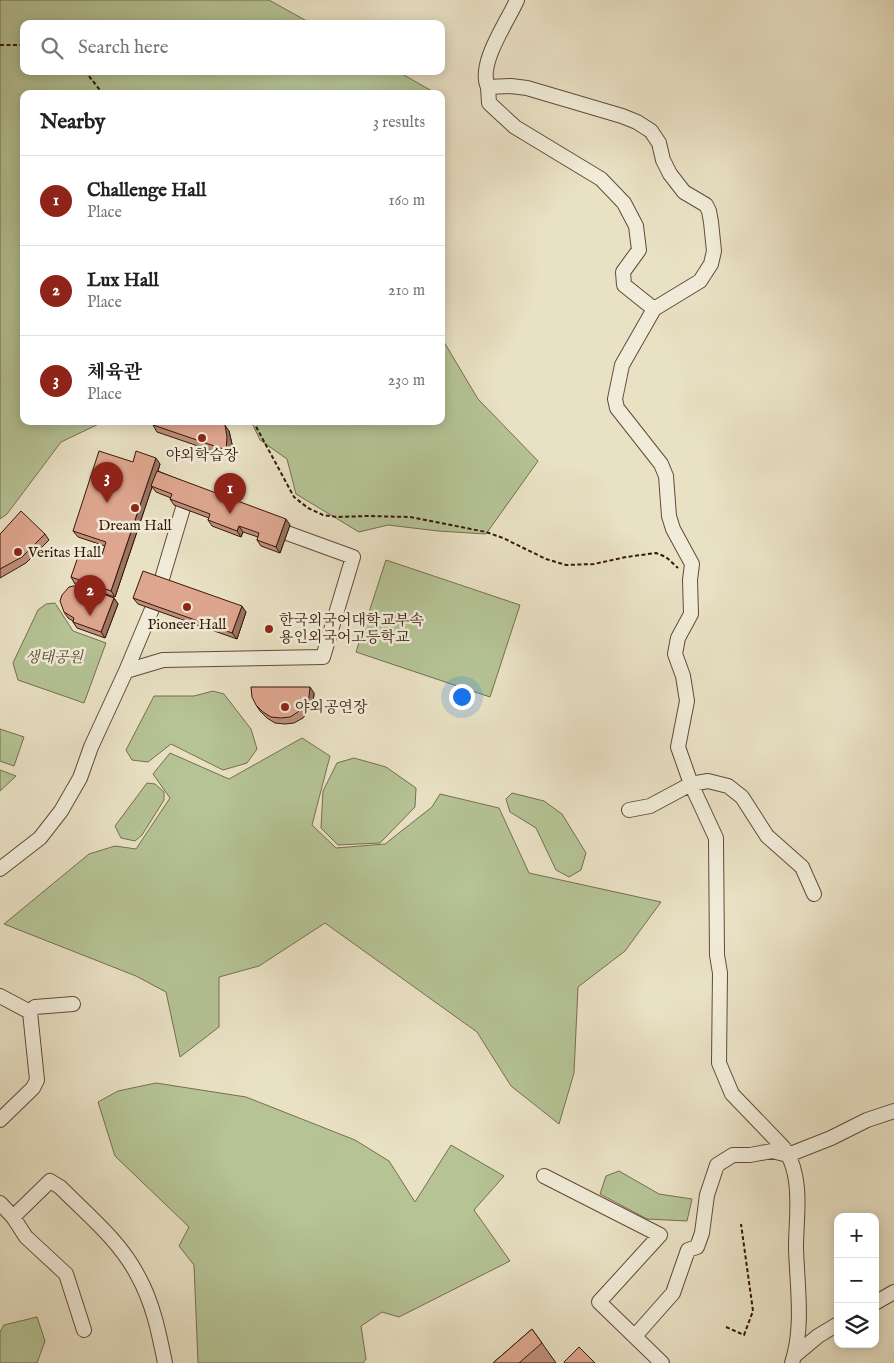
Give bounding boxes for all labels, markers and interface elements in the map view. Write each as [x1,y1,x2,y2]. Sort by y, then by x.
search box [20,20,445,75]
icon: search [38,34,66,62]
text: Search here [78,36,169,60]
text: Nearby [40,109,105,136]
text: 3 results [373,113,425,133]
text: Challenge Hall [87,179,206,203]
text: 1 [53,191,59,211]
text: 160 m [389,191,425,211]
text: Place [87,203,122,223]
text: Lux Hall [87,269,159,293]
text: 2 [52,281,60,301]
text: 210 m [388,281,425,301]
text: Place [87,293,122,313]
text: 체육관 [87,361,142,385]
text: 3 [53,371,59,391]
text: 230 m [388,371,425,391]
text: Place [87,385,122,405]
marker: 야외학습장 [196,432,208,444]
place label: 야외학습장 [166,446,239,465]
pin: 3 [91,462,123,503]
pin: 1 [214,473,246,514]
marker: Dream Hall [129,502,141,514]
place label: Dream Hall [98,516,173,535]
place label: Veritas Hall [27,543,102,562]
marker: Veritas Hall [12,546,24,558]
pin: 2 [74,575,106,616]
marker: Pioneer Hall [181,601,193,613]
place label: 한국외국어대학교부속 용인외국어고등학교 [279,611,424,647]
place label: Pioneer Hall [148,615,227,634]
marker: 한국외국어대학교부속 용인외국어고등학교 [263,623,275,635]
park label: 생태공원 [25,648,84,667]
your location [449,684,475,710]
place label: 야외공연장 [295,698,368,717]
marker: 야외공연장 [279,701,291,713]
map controls [834,1213,879,1348]
button: + [834,1213,879,1258]
button: − [834,1258,879,1303]
button: layers [834,1303,879,1348]

